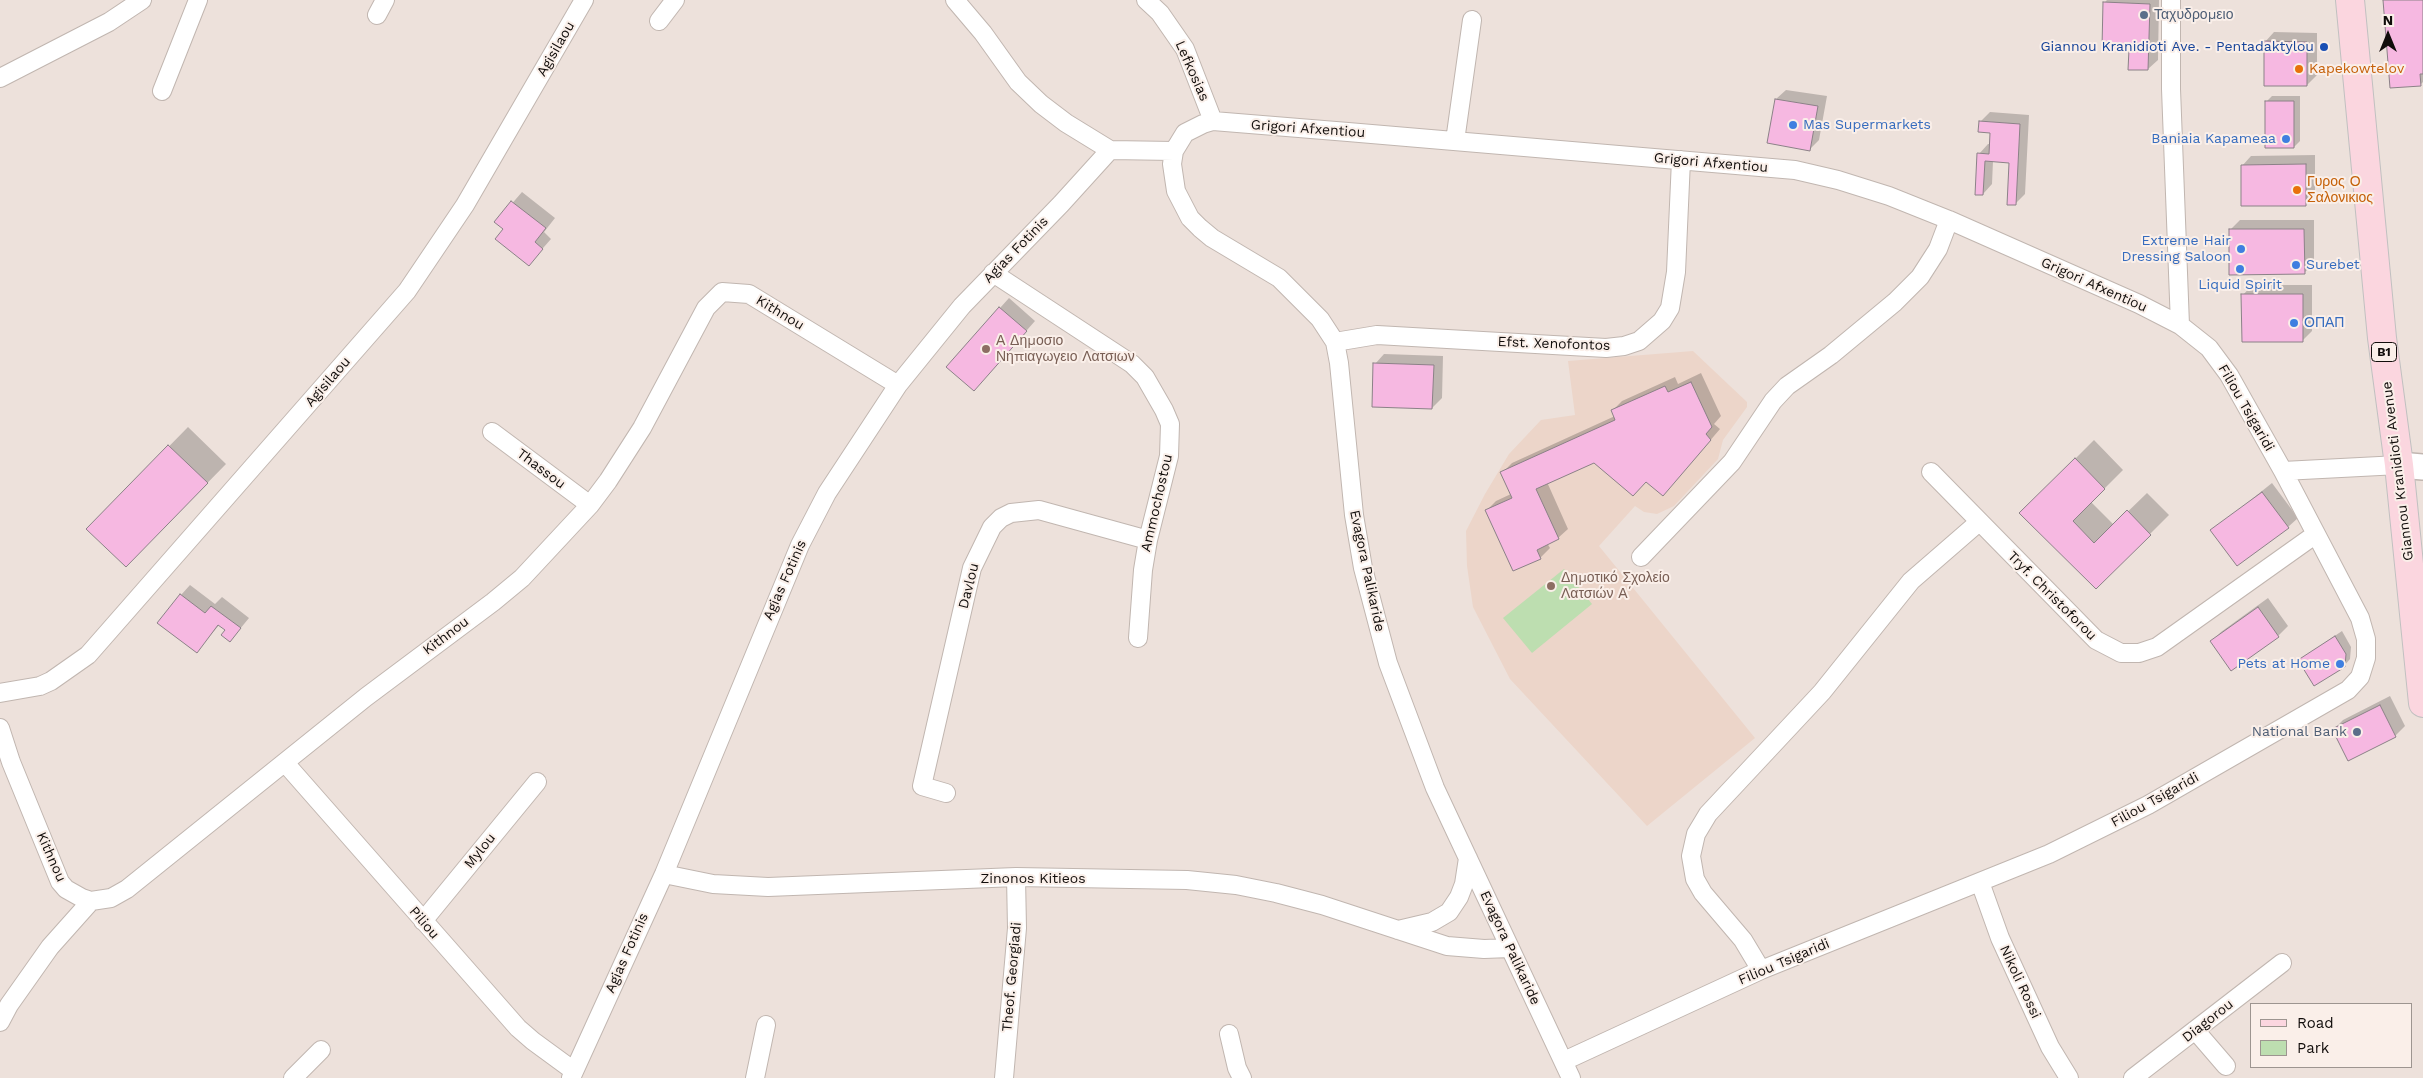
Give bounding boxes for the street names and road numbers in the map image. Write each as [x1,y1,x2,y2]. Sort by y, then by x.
street label: Agisilaou [534,18,578,80]
street label: Lefkosias [1171,38,1213,104]
street label: Grigori Afxentiou [1250,117,1366,141]
street label: Grigori Afxentiou [1653,150,1769,176]
street label: Agias Fotinis [980,213,1052,287]
street label: Grigori Afxentiou [2038,254,2150,316]
street label: Kithnou [753,292,807,334]
street label: Efst. Xenofontos [1497,334,1611,354]
road number: B1 [2372,342,2396,362]
street label: Agisilaou [302,354,354,410]
street label: Filiou Tsigaridi [2214,362,2278,454]
street label: Giannou Kranidioti Avenue [2379,380,2417,562]
street label: Thassou [513,445,569,493]
street label: Ammochostou [1138,453,1176,553]
street label: Evagora Palikaride [1346,509,1388,633]
street label: Agias Fotinis [760,537,810,623]
street label: Tryf. Christoforou [2004,548,2100,644]
street label: Davlou [955,561,983,611]
street label: Kithnou [420,613,472,659]
street label: Filiou Tsigaridi [2108,769,2202,831]
street label: Kithnou [33,829,69,885]
street label: Mylou [461,830,499,872]
street label: Zinonos Kitieos [980,871,1086,887]
street label: Evagora Palikaride [1476,888,1544,1008]
street label: Piliou [405,903,443,943]
street label: Agias Fotinis [602,910,652,996]
street label: Theof. Georgiadi [999,922,1025,1032]
street label: Filiou Tsigaridi [1736,935,1832,989]
street label: Nikoli Rossi [1996,943,2044,1021]
street label: Diagorou [2179,996,2237,1046]

